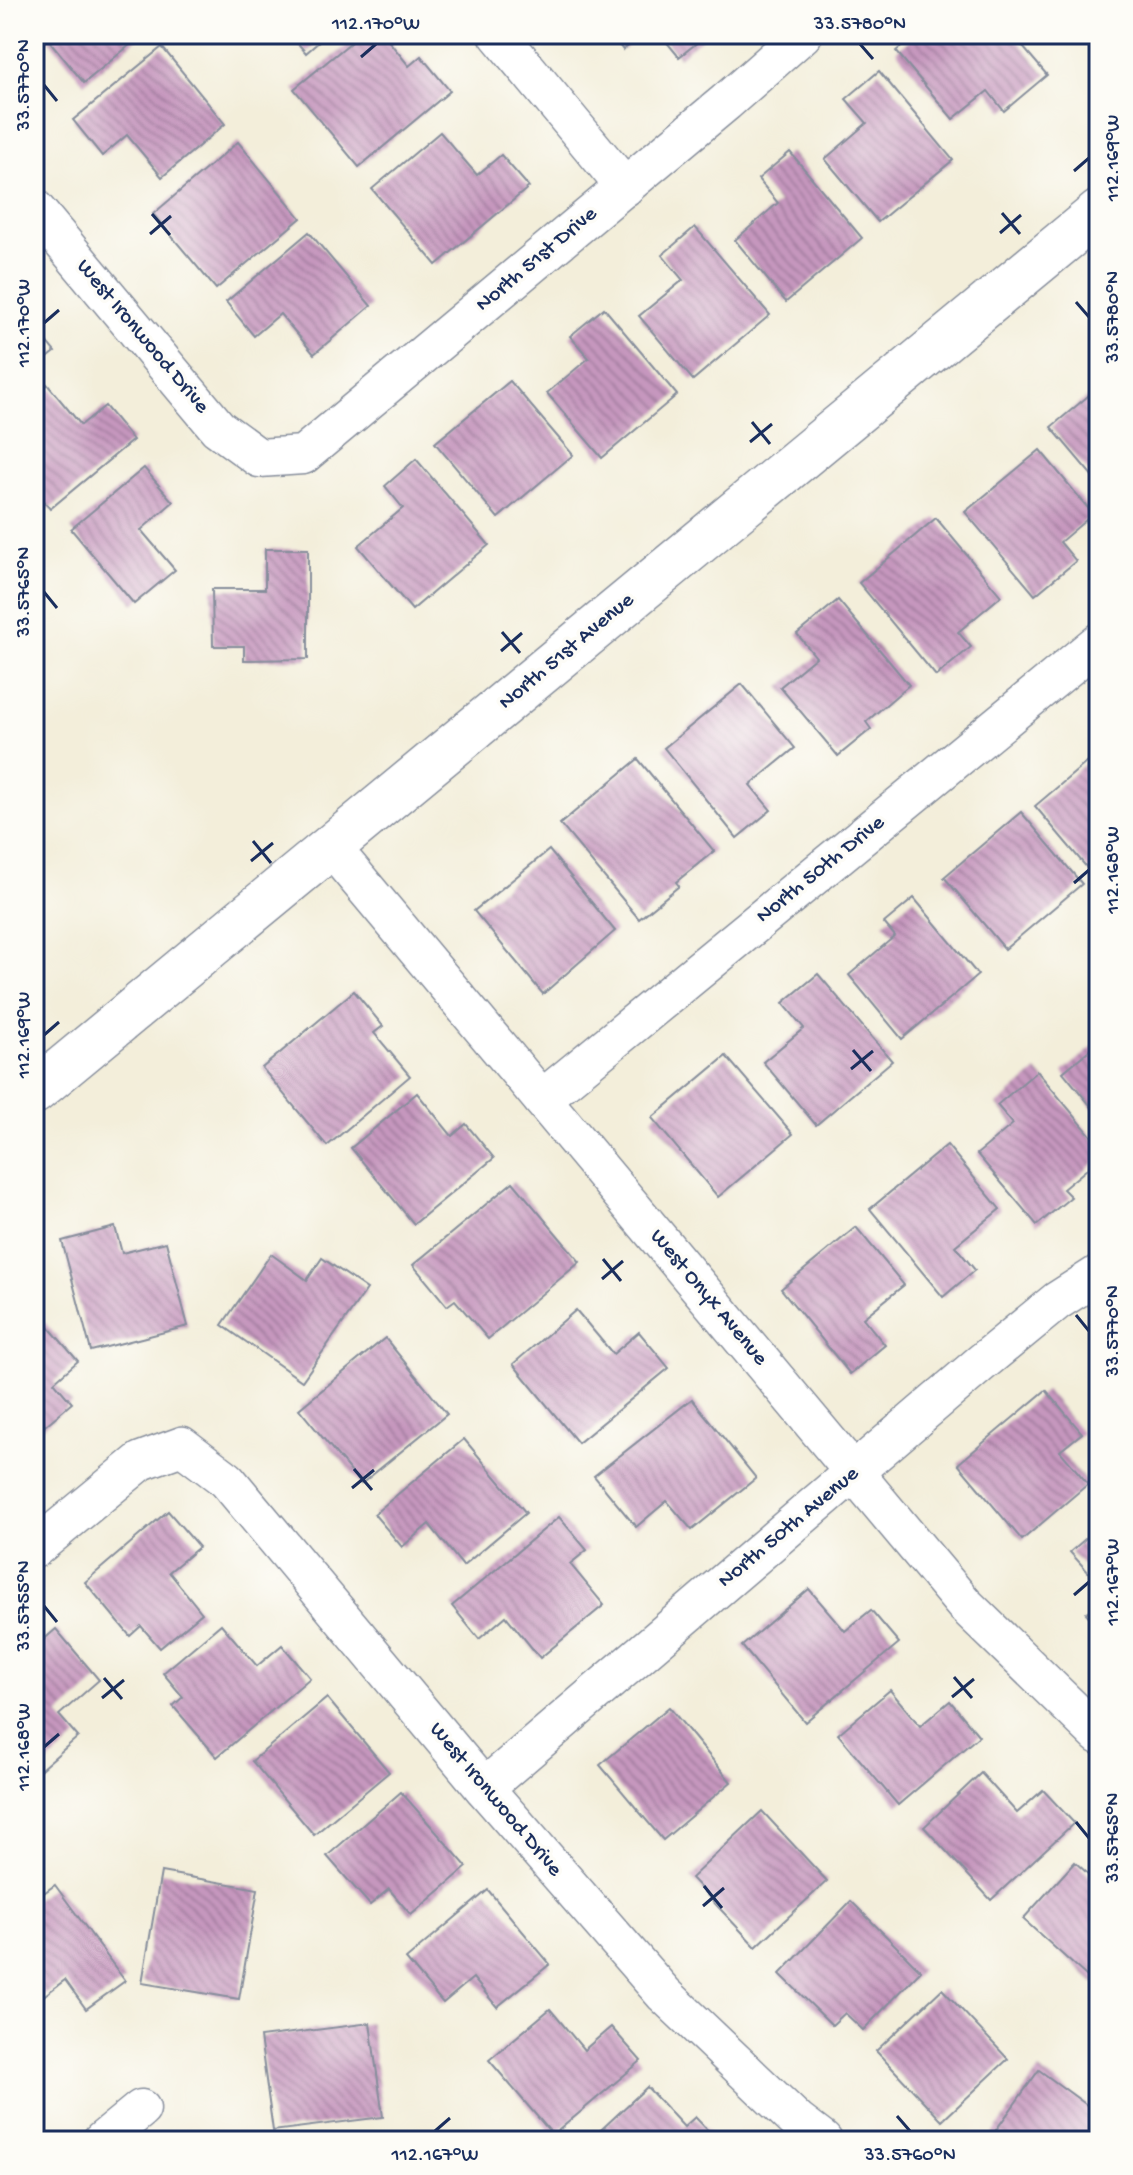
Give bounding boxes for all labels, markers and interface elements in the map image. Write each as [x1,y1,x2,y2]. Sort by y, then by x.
text: 112.170°W [331,14,420,37]
text: 33.5780°N [813,14,906,37]
text: 33.5770°N [14,39,37,132]
text: 112.169°W [1103,115,1126,202]
street label: North 51st Drive [471,201,603,318]
street label: West Ironwood Drive [70,255,214,420]
text: 33.5780°N [1103,271,1126,364]
text: 112.170°W [14,279,37,368]
text: 33.5765°N [14,547,37,638]
street label: North 51st Avenue [494,587,640,716]
street label: North 50th Drive [752,810,891,930]
text: 112.168°W [1103,826,1126,915]
text: 112.169°W [14,992,37,1079]
street label: West Onyx Avenue [643,1225,773,1372]
text: 33.5770°N [1103,1285,1126,1378]
street label: North 50th Avenue [713,1461,865,1594]
text: 112.167°W [1103,1539,1126,1626]
text: 33.5755°N [14,1560,37,1653]
text: 112.168°W [14,1703,37,1792]
street label: West Ironwood Drive [423,1718,567,1883]
text: 33.5765°N [1103,1793,1126,1884]
text: 112.167°W [391,2145,478,2168]
text: 33.5760°N [863,2145,956,2168]

